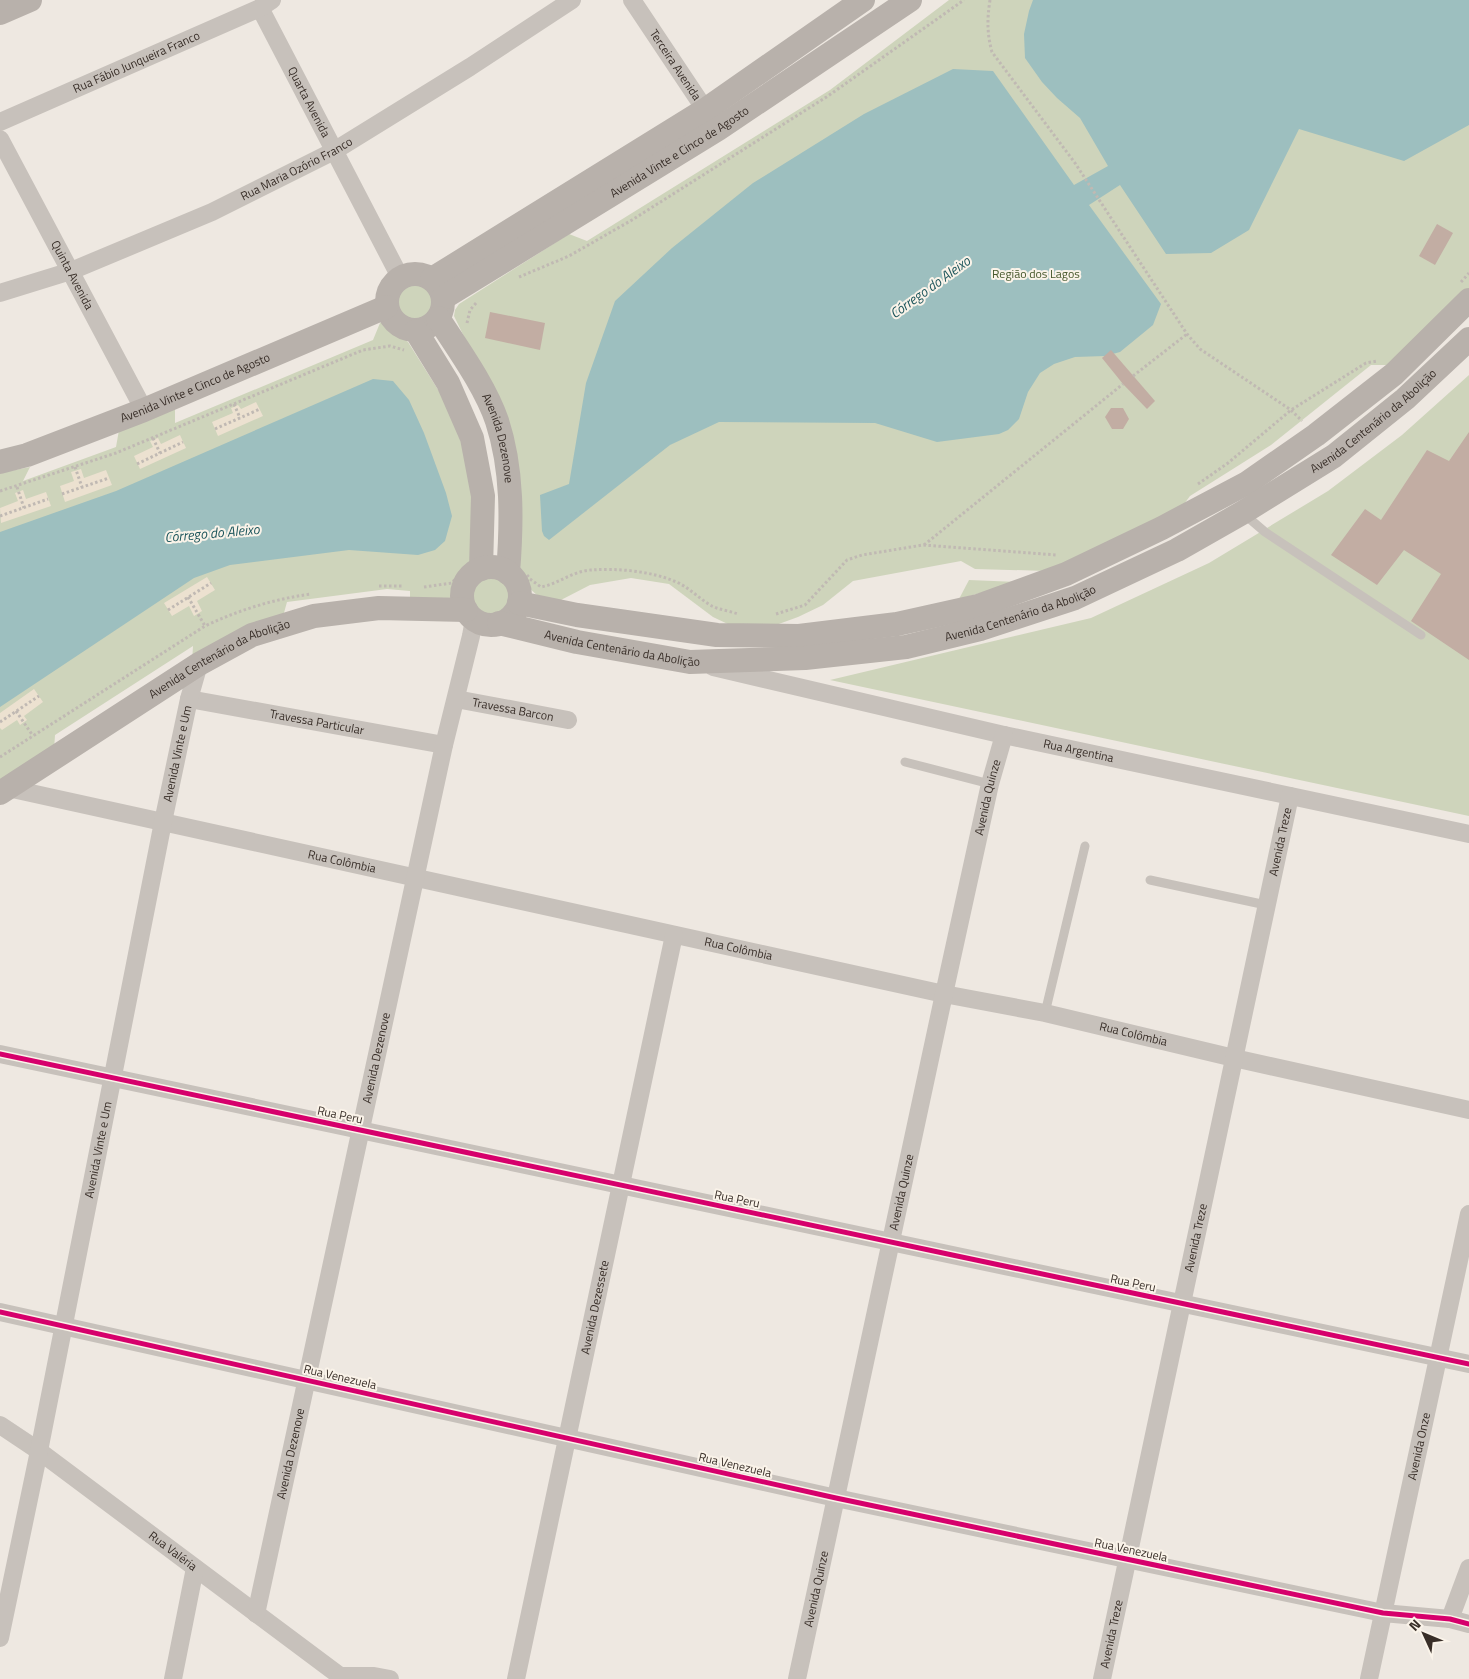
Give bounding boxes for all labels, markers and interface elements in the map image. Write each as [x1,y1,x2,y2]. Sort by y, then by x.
street label: Terceira Avenida [645,25,706,104]
street label: Rua Fábio Junqueira Franco [70,26,203,98]
street label: Quarta Avenida [283,63,336,141]
street label: Avenida Vinte e Cinco de Agosto [606,101,753,202]
street label: Rua Maria Ozório Franco [237,132,356,205]
street label: Quinta Avenida [46,237,99,313]
water label: Córrego do Aleixo [885,249,975,323]
park label: Região dos Lagos [992,264,1080,283]
street label: Avenida Vinte e Cinco de Agosto [117,347,273,427]
street label: Avenida Centenário da Abolição [1306,364,1441,478]
street label: Avenida Dezenove [477,390,519,484]
water label: Córrego do Aleixo [164,518,261,547]
street label: Avenida Centenário da Abolição [943,579,1099,646]
street label: Avenida Centenário da Abolição [145,614,292,703]
street label: Avenida Centenário da Abolição [543,624,700,671]
street label: Travessa Barcon [471,692,555,726]
street label: Avenida Vinte e Um [158,704,196,804]
street label: Travessa Particular [268,704,366,739]
street label: Rua Argentina [1042,734,1116,767]
street label: Avenida Quinze [969,757,1006,837]
street label: Avenida Treze [1263,806,1296,878]
street label: Rua Colômbia [306,844,378,878]
street label: Rua Colômbia [703,932,775,965]
street label: Avenida Dezenove [357,1011,395,1105]
street label: Rua Colômbia [1098,1016,1169,1051]
street label: Avenida Vinte e Um [79,1100,117,1200]
street label: Rua Peru [316,1100,365,1129]
street label: Avenida Quinze [884,1152,918,1232]
street label: Rua Peru [713,1184,762,1213]
street label: Avenida Treze [1179,1202,1212,1274]
street label: Avenida Dezessete [575,1258,614,1356]
street label: Rua Peru [1109,1268,1158,1297]
street label: Rua Venezuela [302,1359,378,1394]
street label: Avenida Dezenove [271,1406,309,1501]
street label: Avenida Onze [1402,1411,1435,1482]
street label: Rua Venezuela [697,1447,773,1482]
street label: Rua Valéria [145,1526,202,1575]
street label: Rua Venezuela [1093,1533,1169,1567]
street label: Avenida Quinze [798,1549,833,1629]
street label: Avenida Treze [1095,1598,1128,1670]
north arrow [1399,1609,1449,1659]
text: N [1403,1614,1425,1635]

